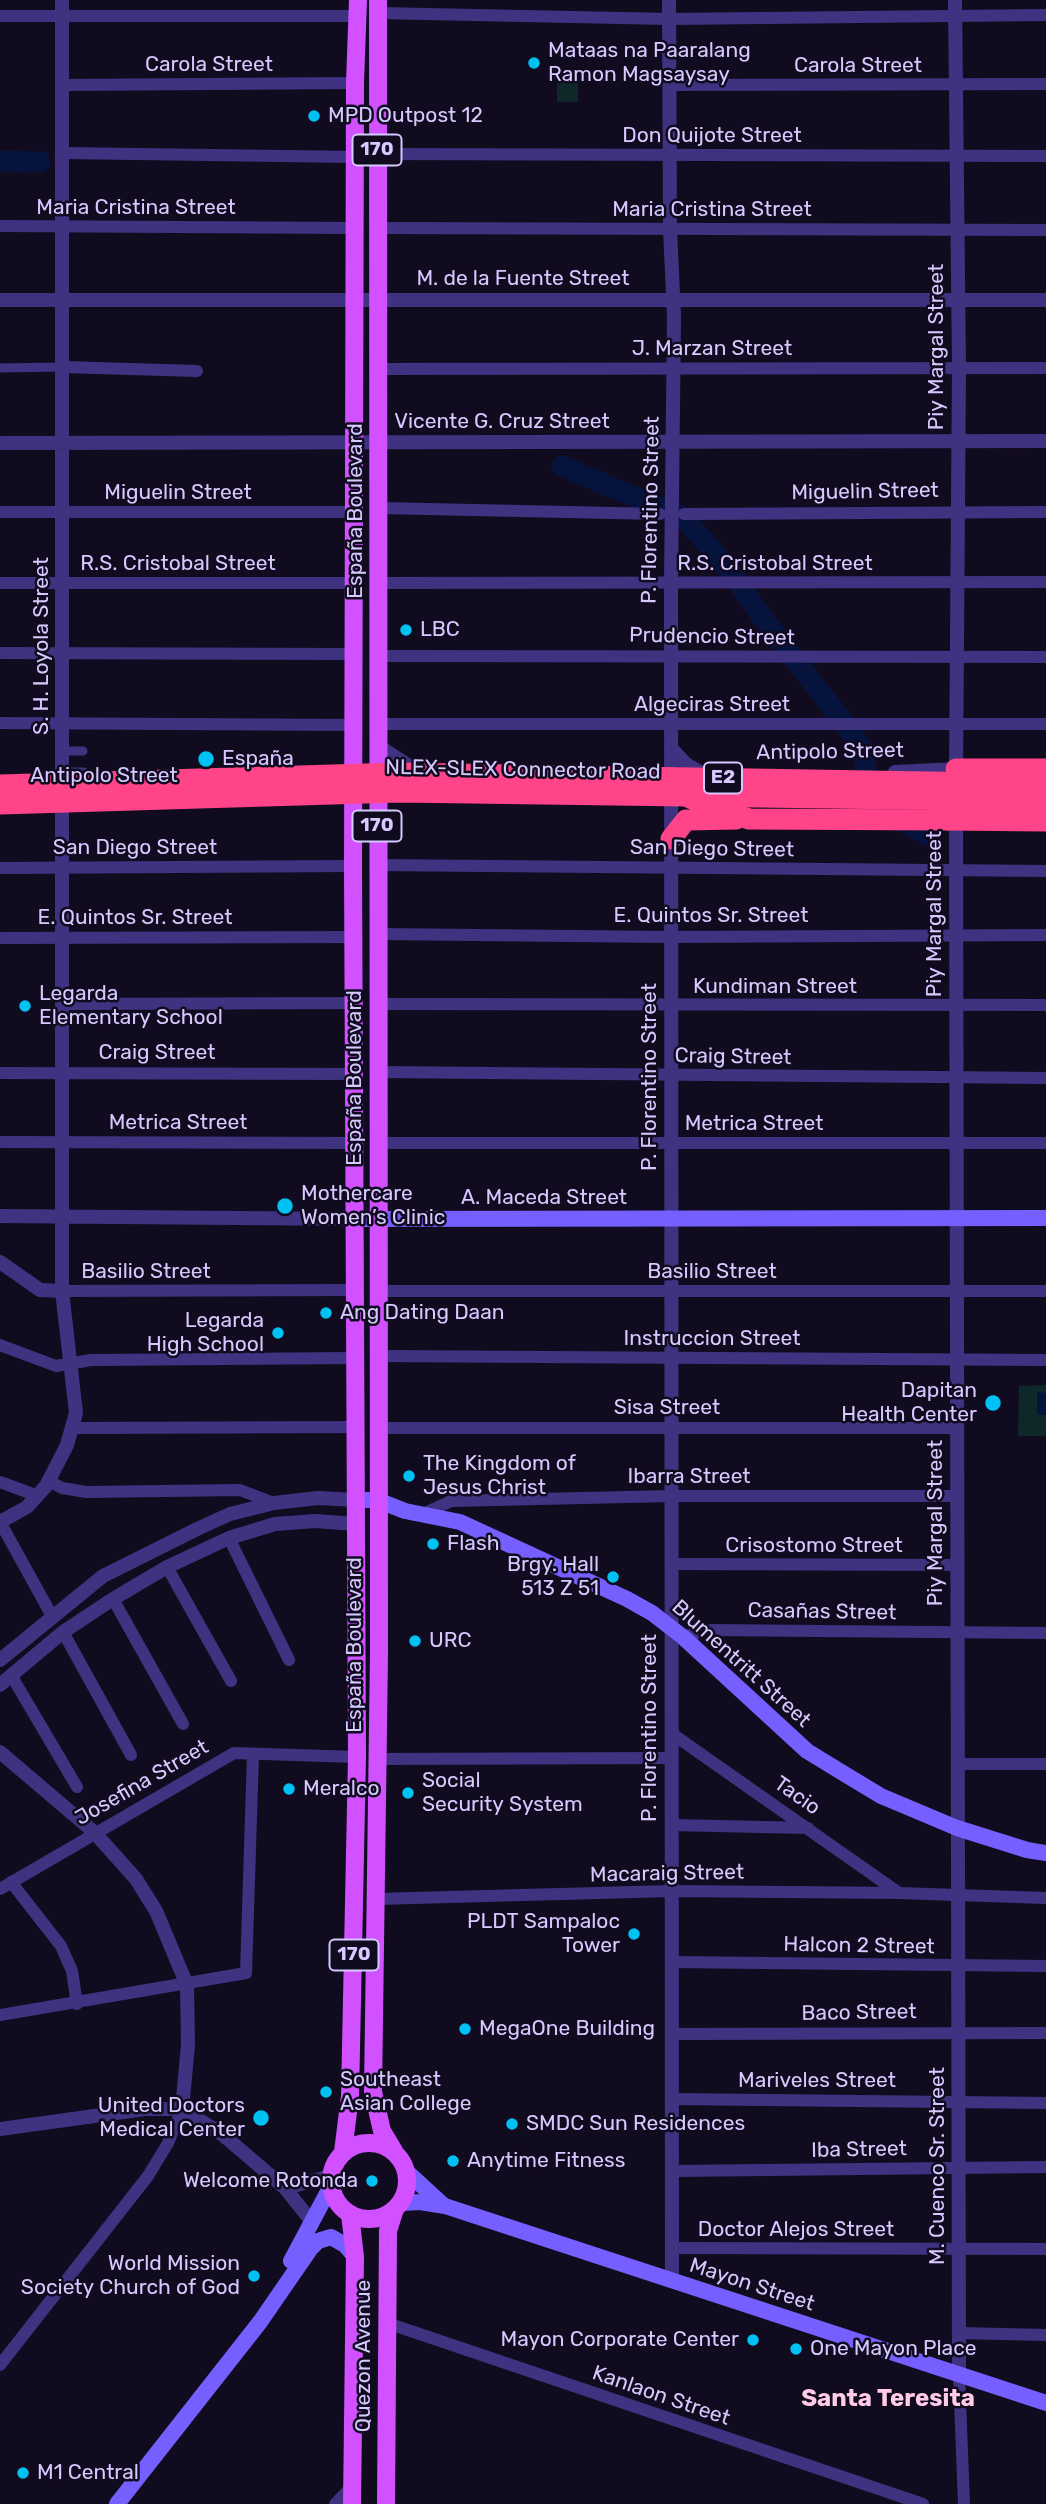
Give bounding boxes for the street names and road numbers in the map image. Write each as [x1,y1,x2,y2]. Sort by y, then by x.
street label: Carola Street [145,52,273,78]
street label: Carola Street [794,53,922,79]
street label: Don Quijote Street [622,123,802,149]
road number: 170 [352,134,402,166]
street label: Maria Cristina Street [36,195,236,221]
street label: Maria Cristina Street [612,197,812,223]
street label: Piy Margal Street [924,264,950,430]
street label: M. de la Fuente Street [416,266,630,292]
street label: J. Marzan Street [632,336,792,362]
street label: Vicente G. Cruz Street [394,409,610,435]
street label: P. Florentino Street [637,416,665,604]
street label: España Boulevard [343,423,369,599]
street label: Miguelin Street [791,478,939,506]
street label: Miguelin Street [104,480,252,506]
street label: R.S. Cristobal Street [80,551,276,577]
street label: R.S. Cristobal Street [677,551,873,577]
street label: S. H. Loyola Street [29,557,55,735]
street label: Prudencio Street [629,623,795,651]
street label: Algeciras Street [634,692,790,718]
street label: Antipolo Street [756,738,904,766]
street label: NLEX-SLEX Connector Road [385,755,661,785]
road number: E2 [704,762,742,793]
street label: Antipolo Street [30,763,178,789]
road number: 170 [352,810,402,842]
street label: Piy Margal Street [922,831,948,997]
street label: San Diego Street [53,835,217,861]
street label: San Diego Street [630,835,794,863]
street label: E. Quintos Sr. Street [614,903,808,929]
street label: E. Quintos Sr. Street [38,905,232,931]
street label: Kundiman Street [693,974,857,1000]
street label: P. Florentino Street [637,983,663,1171]
street label: España Boulevard [342,990,368,1166]
street label: Craig Street [99,1040,215,1066]
street label: Craig Street [674,1043,792,1071]
street label: Metrica Street [109,1110,247,1136]
street label: Metrica Street [685,1111,823,1137]
street label: A. Maceda Street [461,1185,627,1211]
street label: Basilio Street [81,1259,211,1285]
street label: Basilio Street [647,1259,777,1285]
street label: Instruccion Street [624,1326,800,1352]
street label: Sisa Street [614,1395,720,1421]
street label: Piy Margal Street [923,1440,949,1606]
street label: Ibarra Street [627,1464,751,1490]
street label: Crisostomo Street [725,1533,903,1559]
street label: España Boulevard [342,1557,368,1733]
street label: Blumentritt Street [666,1595,816,1733]
street label: Casañas Street [747,1598,897,1626]
street label: P. Florentino Street [637,1634,663,1822]
street label: Josefina Street [71,1735,213,1831]
street label: Tacio [769,1771,825,1821]
street label: Macaraig Street [590,1860,744,1888]
street label: Halcon 2 Street [783,1932,935,1960]
road number: 170 [330,1940,378,1970]
street label: Baco Street [801,1999,917,2027]
street label: M. Cuenco Sr. Street [925,2067,951,2265]
street label: Mariveles Street [738,2068,896,2094]
street label: Iba Street [811,2137,907,2163]
street label: Doctor Alejos Street [698,2217,894,2243]
street label: Mayon Street [686,2253,818,2317]
street label: Quezon Avenue [351,2280,377,2432]
street label: Kanlaon Street [589,2361,733,2431]

